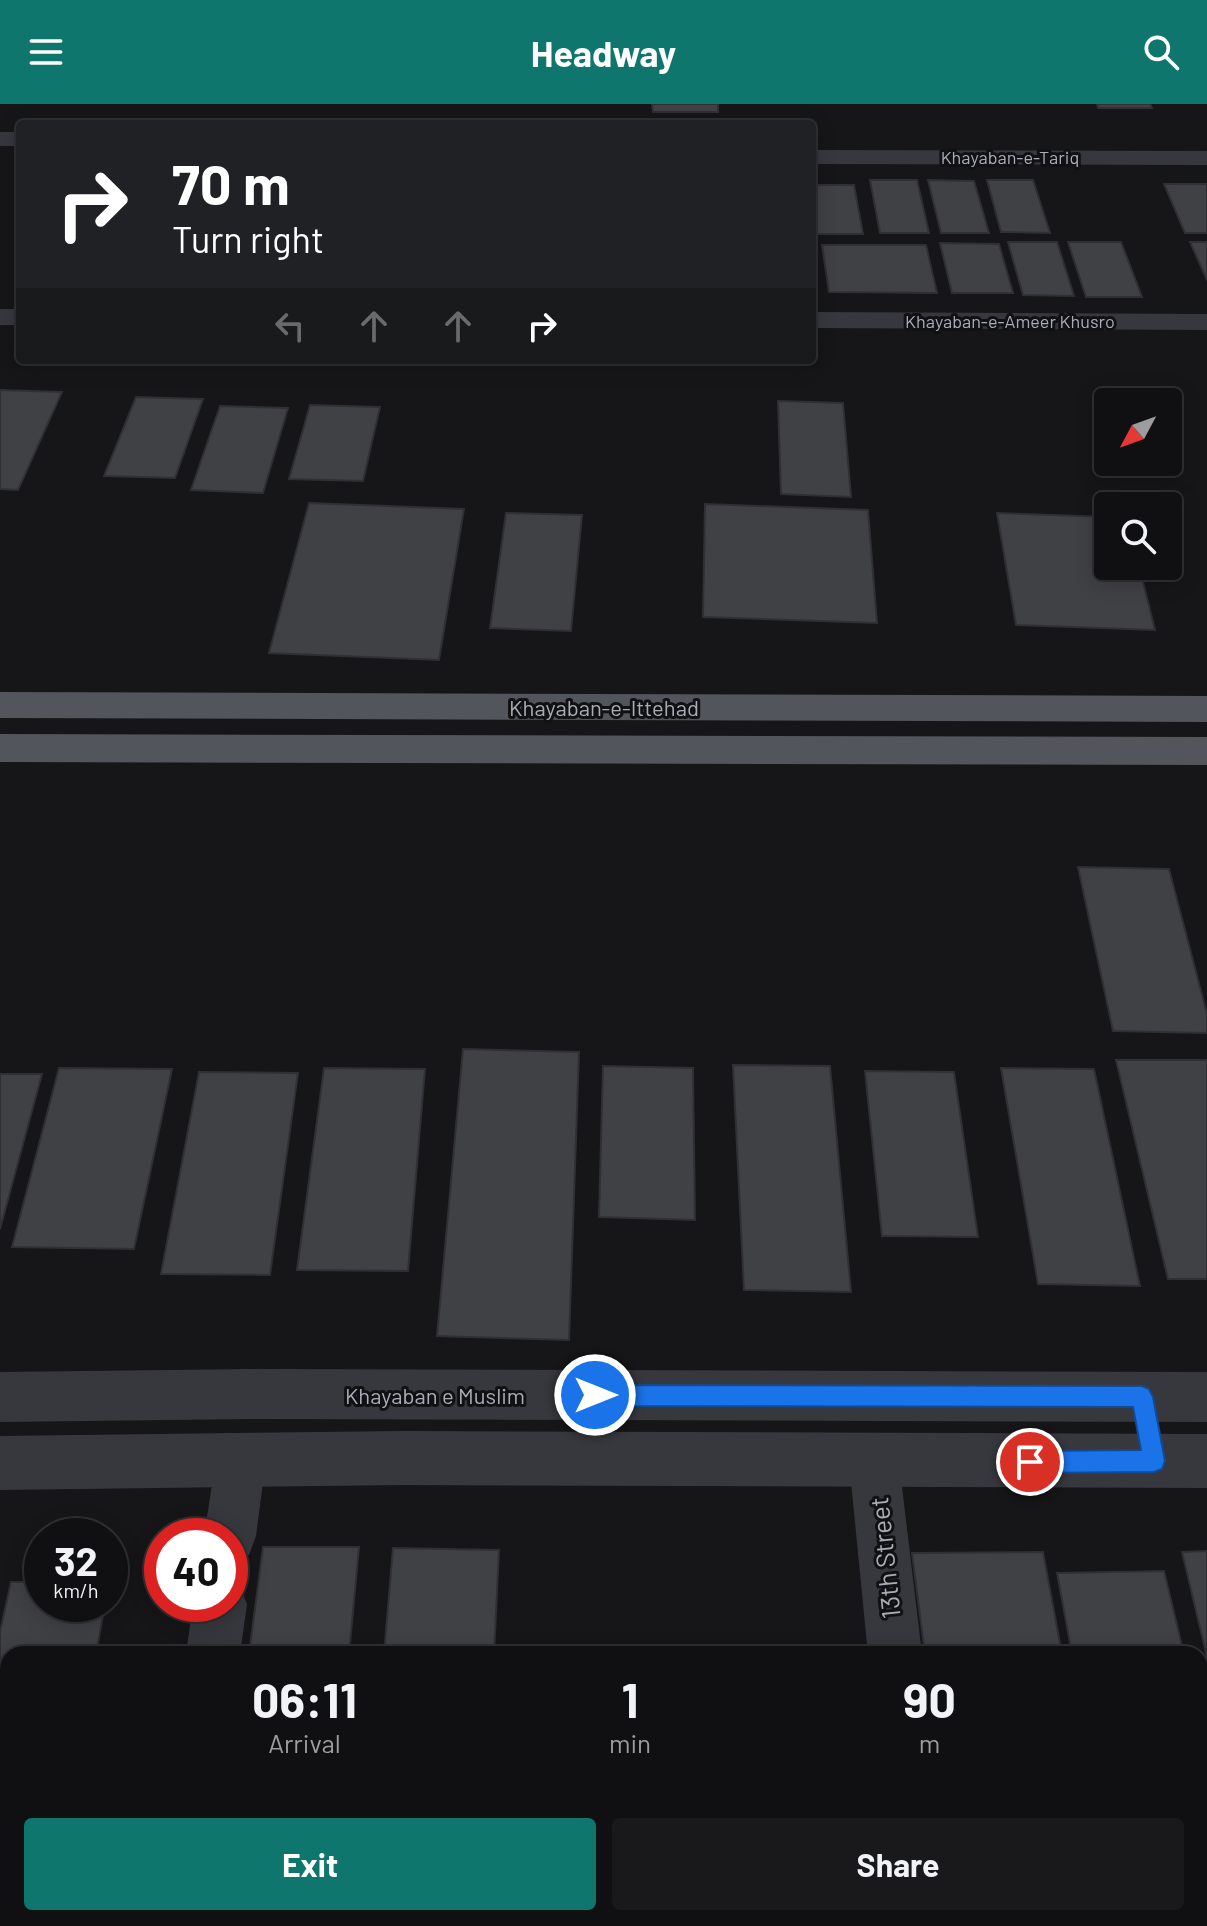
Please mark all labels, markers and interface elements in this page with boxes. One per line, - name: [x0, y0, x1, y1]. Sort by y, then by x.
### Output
- icon: menu: [24, 30, 68, 74]
- icon: search: [1139, 30, 1183, 74]
- text: Headway: [531, 31, 676, 74]
- street label: Khayaban-e-Tariq: [941, 146, 1079, 168]
- text: 70 m: [172, 149, 290, 216]
- icon: right: [40, 152, 144, 256]
- text: Turn right: [172, 217, 324, 260]
- icon: left: [268, 304, 312, 348]
- icon: ahead: [352, 304, 396, 348]
- icon: ahead: [436, 304, 480, 348]
- icon: right: [520, 304, 564, 348]
- street label: Khayaban-e-Ameer Khusro: [905, 310, 1115, 332]
- north arrow: [1094, 388, 1182, 476]
- map controls: [1094, 388, 1182, 580]
- button: search: [1094, 492, 1182, 580]
- street label: Khayaban-e-Ittehad: [509, 694, 699, 720]
- position arrow: [553, 1353, 637, 1437]
- street label: Khayaban e Muslim: [345, 1382, 525, 1408]
- pin: [996, 1428, 1064, 1496]
- icon: arrive: [1008, 1440, 1052, 1484]
- street label: 13th Street: [862, 1496, 906, 1620]
- speed limit sign: 40: [144, 1518, 248, 1622]
- text: 32: [54, 1536, 98, 1584]
- text: km/h: [53, 1578, 99, 1602]
- text: 06:11: [252, 1670, 357, 1728]
- text: 1: [622, 1670, 639, 1728]
- text: 90: [903, 1670, 956, 1728]
- text: Arrival: [268, 1727, 341, 1758]
- text: min: [609, 1727, 651, 1758]
- text: m: [919, 1727, 940, 1758]
- button: Exit: [24, 1818, 596, 1910]
- button: Share: [612, 1818, 1184, 1910]

